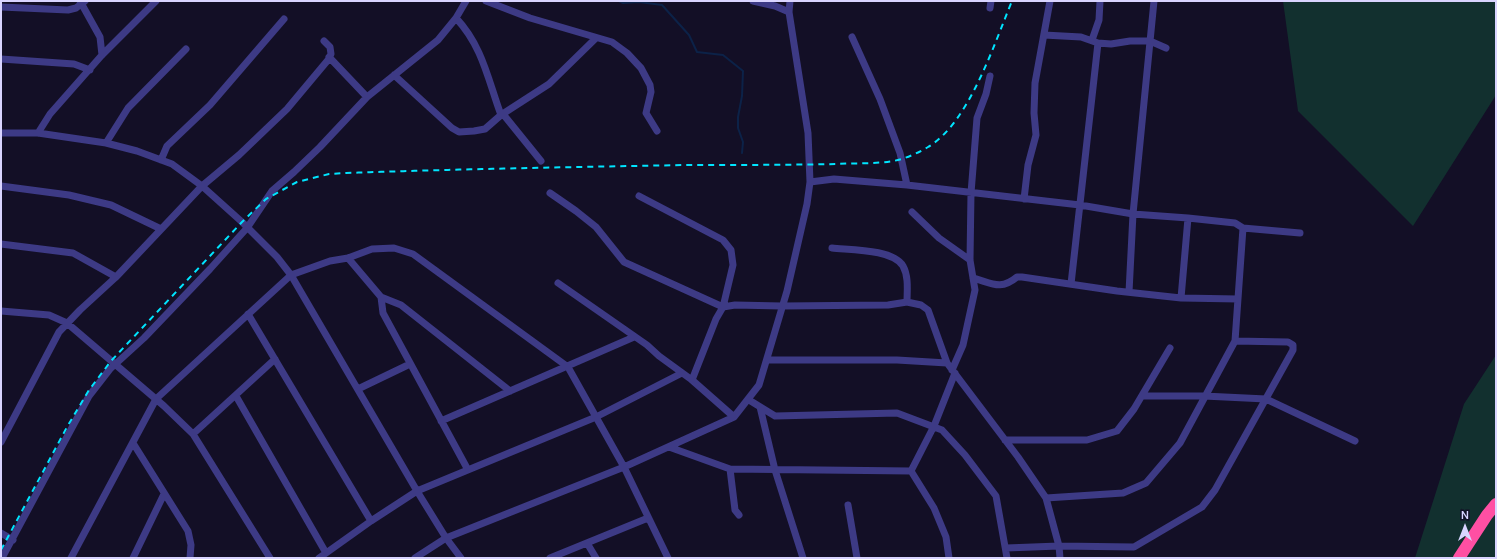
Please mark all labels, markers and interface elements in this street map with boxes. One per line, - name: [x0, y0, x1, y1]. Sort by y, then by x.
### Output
- north arrow: [1445, 507, 1485, 547]
- text: N: [1461, 507, 1469, 522]

